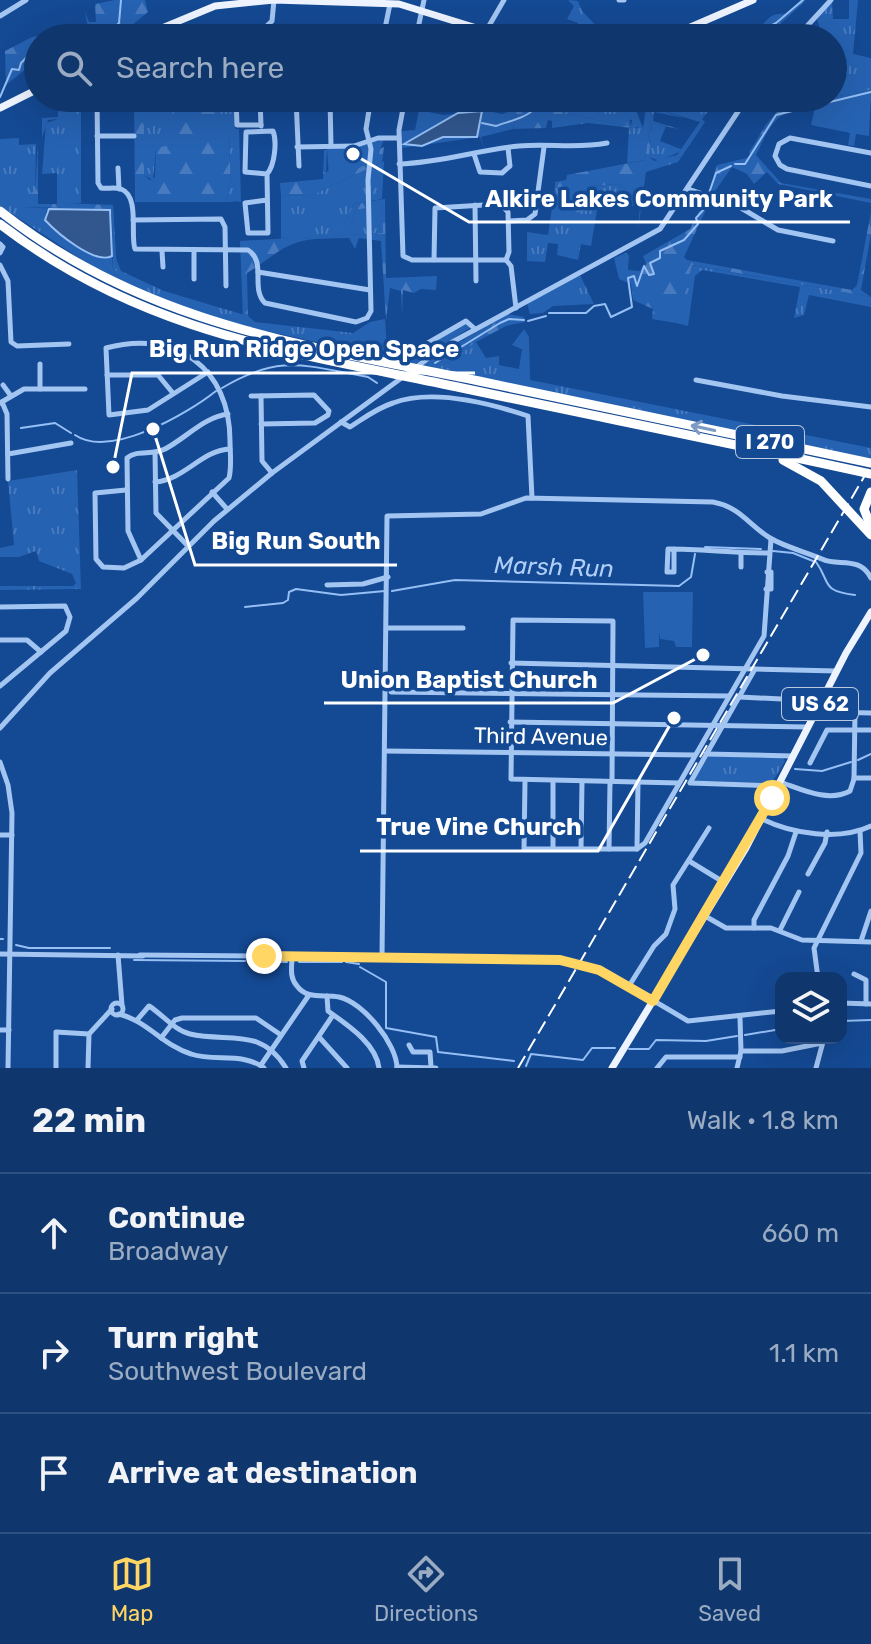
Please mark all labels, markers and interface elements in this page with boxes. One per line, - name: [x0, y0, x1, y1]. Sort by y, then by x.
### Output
- search box: [24, 24, 847, 112]
- icon: search: [52, 46, 96, 90]
- text: Search here: [116, 50, 284, 86]
- callout: Alkire Lakes Community Park: [469, 174, 850, 222]
- text: Alkire Lakes Community Park: [485, 185, 833, 213]
- callout: Big Run Ridge Open Space: [132, 325, 475, 373]
- text: Big Run Ridge Open Space: [149, 335, 459, 363]
- one-way arrow: [691, 420, 717, 435]
- road number: I 270: [736, 426, 804, 458]
- callout: Big Run South: [195, 517, 397, 565]
- text: Big Run South: [211, 527, 381, 555]
- water label: Marsh Run: [494, 551, 614, 583]
- callout: Union Baptist Church: [324, 655, 613, 703]
- text: Union Baptist Church: [340, 666, 598, 694]
- road number: US 62: [782, 688, 858, 720]
- street label: Third Avenue: [474, 722, 608, 751]
- route start: [754, 780, 790, 816]
- callout: True Vine Church: [360, 803, 598, 851]
- text: True Vine Church: [376, 813, 582, 841]
- route end: [246, 938, 282, 974]
- map controls: [775, 972, 847, 1044]
- button: layers: [775, 972, 847, 1044]
- text: 22 min: [32, 1100, 146, 1141]
- text: Walk · 1.8 km: [687, 1105, 839, 1136]
- text: Continue: [108, 1200, 245, 1236]
- icon: ahead: [32, 1211, 76, 1255]
- text: 660 m: [762, 1218, 839, 1249]
- text: Broadway: [108, 1236, 229, 1267]
- text: Turn right: [108, 1320, 259, 1356]
- icon: right: [32, 1331, 76, 1375]
- text: 1.1 km: [769, 1338, 839, 1369]
- text: Southwest Boulevard: [108, 1356, 367, 1387]
- icon: arrive: [32, 1451, 76, 1495]
- text: Arrive at destination: [108, 1455, 418, 1491]
- tab: Map: [110, 1552, 154, 1627]
- tab: Directions: [374, 1552, 478, 1627]
- tab: Saved: [698, 1552, 761, 1627]

